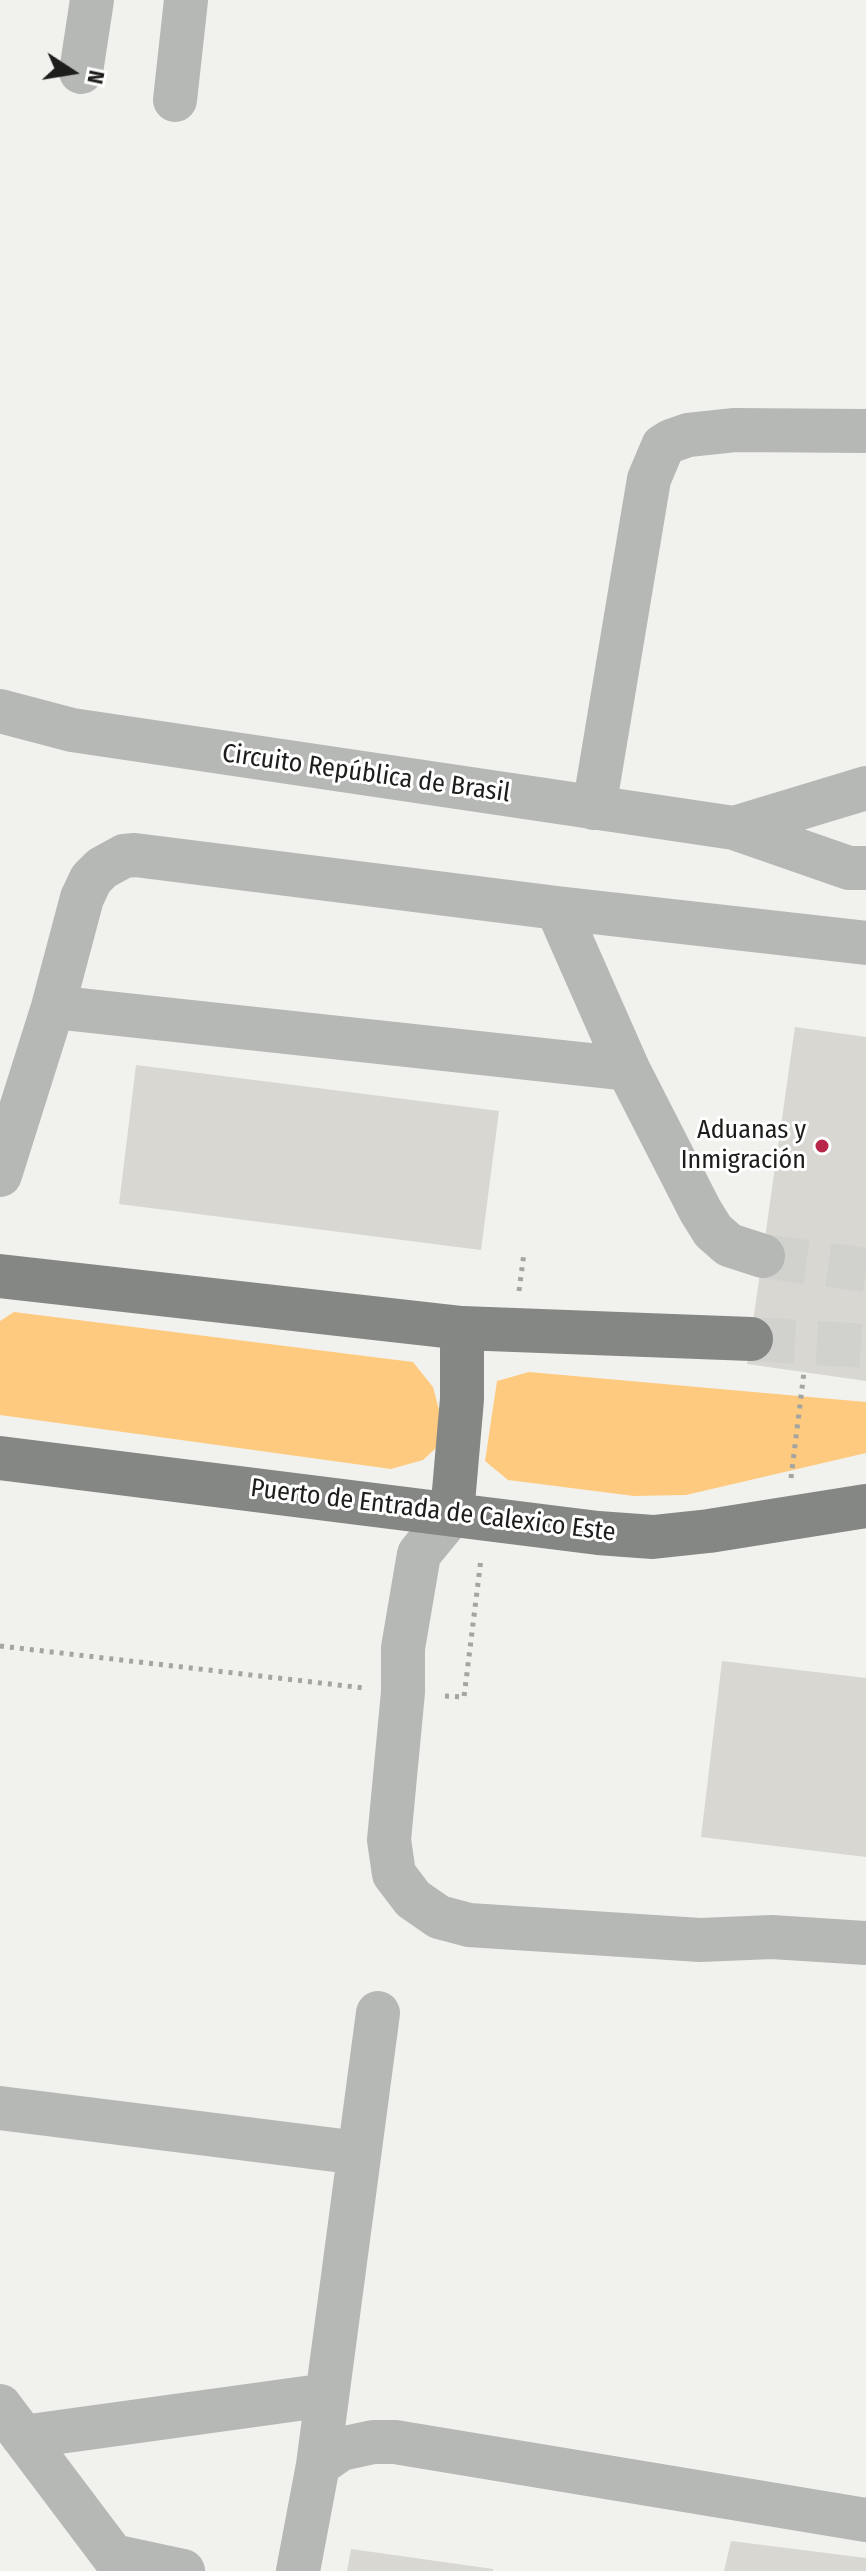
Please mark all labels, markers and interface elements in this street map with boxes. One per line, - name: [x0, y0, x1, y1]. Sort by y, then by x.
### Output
- north arrow: [32, 32, 112, 112]
- text: N: [81, 68, 111, 86]
- street label: Circuito República de Brasil: [220, 738, 512, 810]
- place label: Aduanas y Inmigración: [681, 1115, 806, 1176]
- marker: Aduanas y Inmigración: [813, 1137, 831, 1155]
- street label: Puerto de Entrada de Calexico Este: [249, 1473, 617, 1549]

